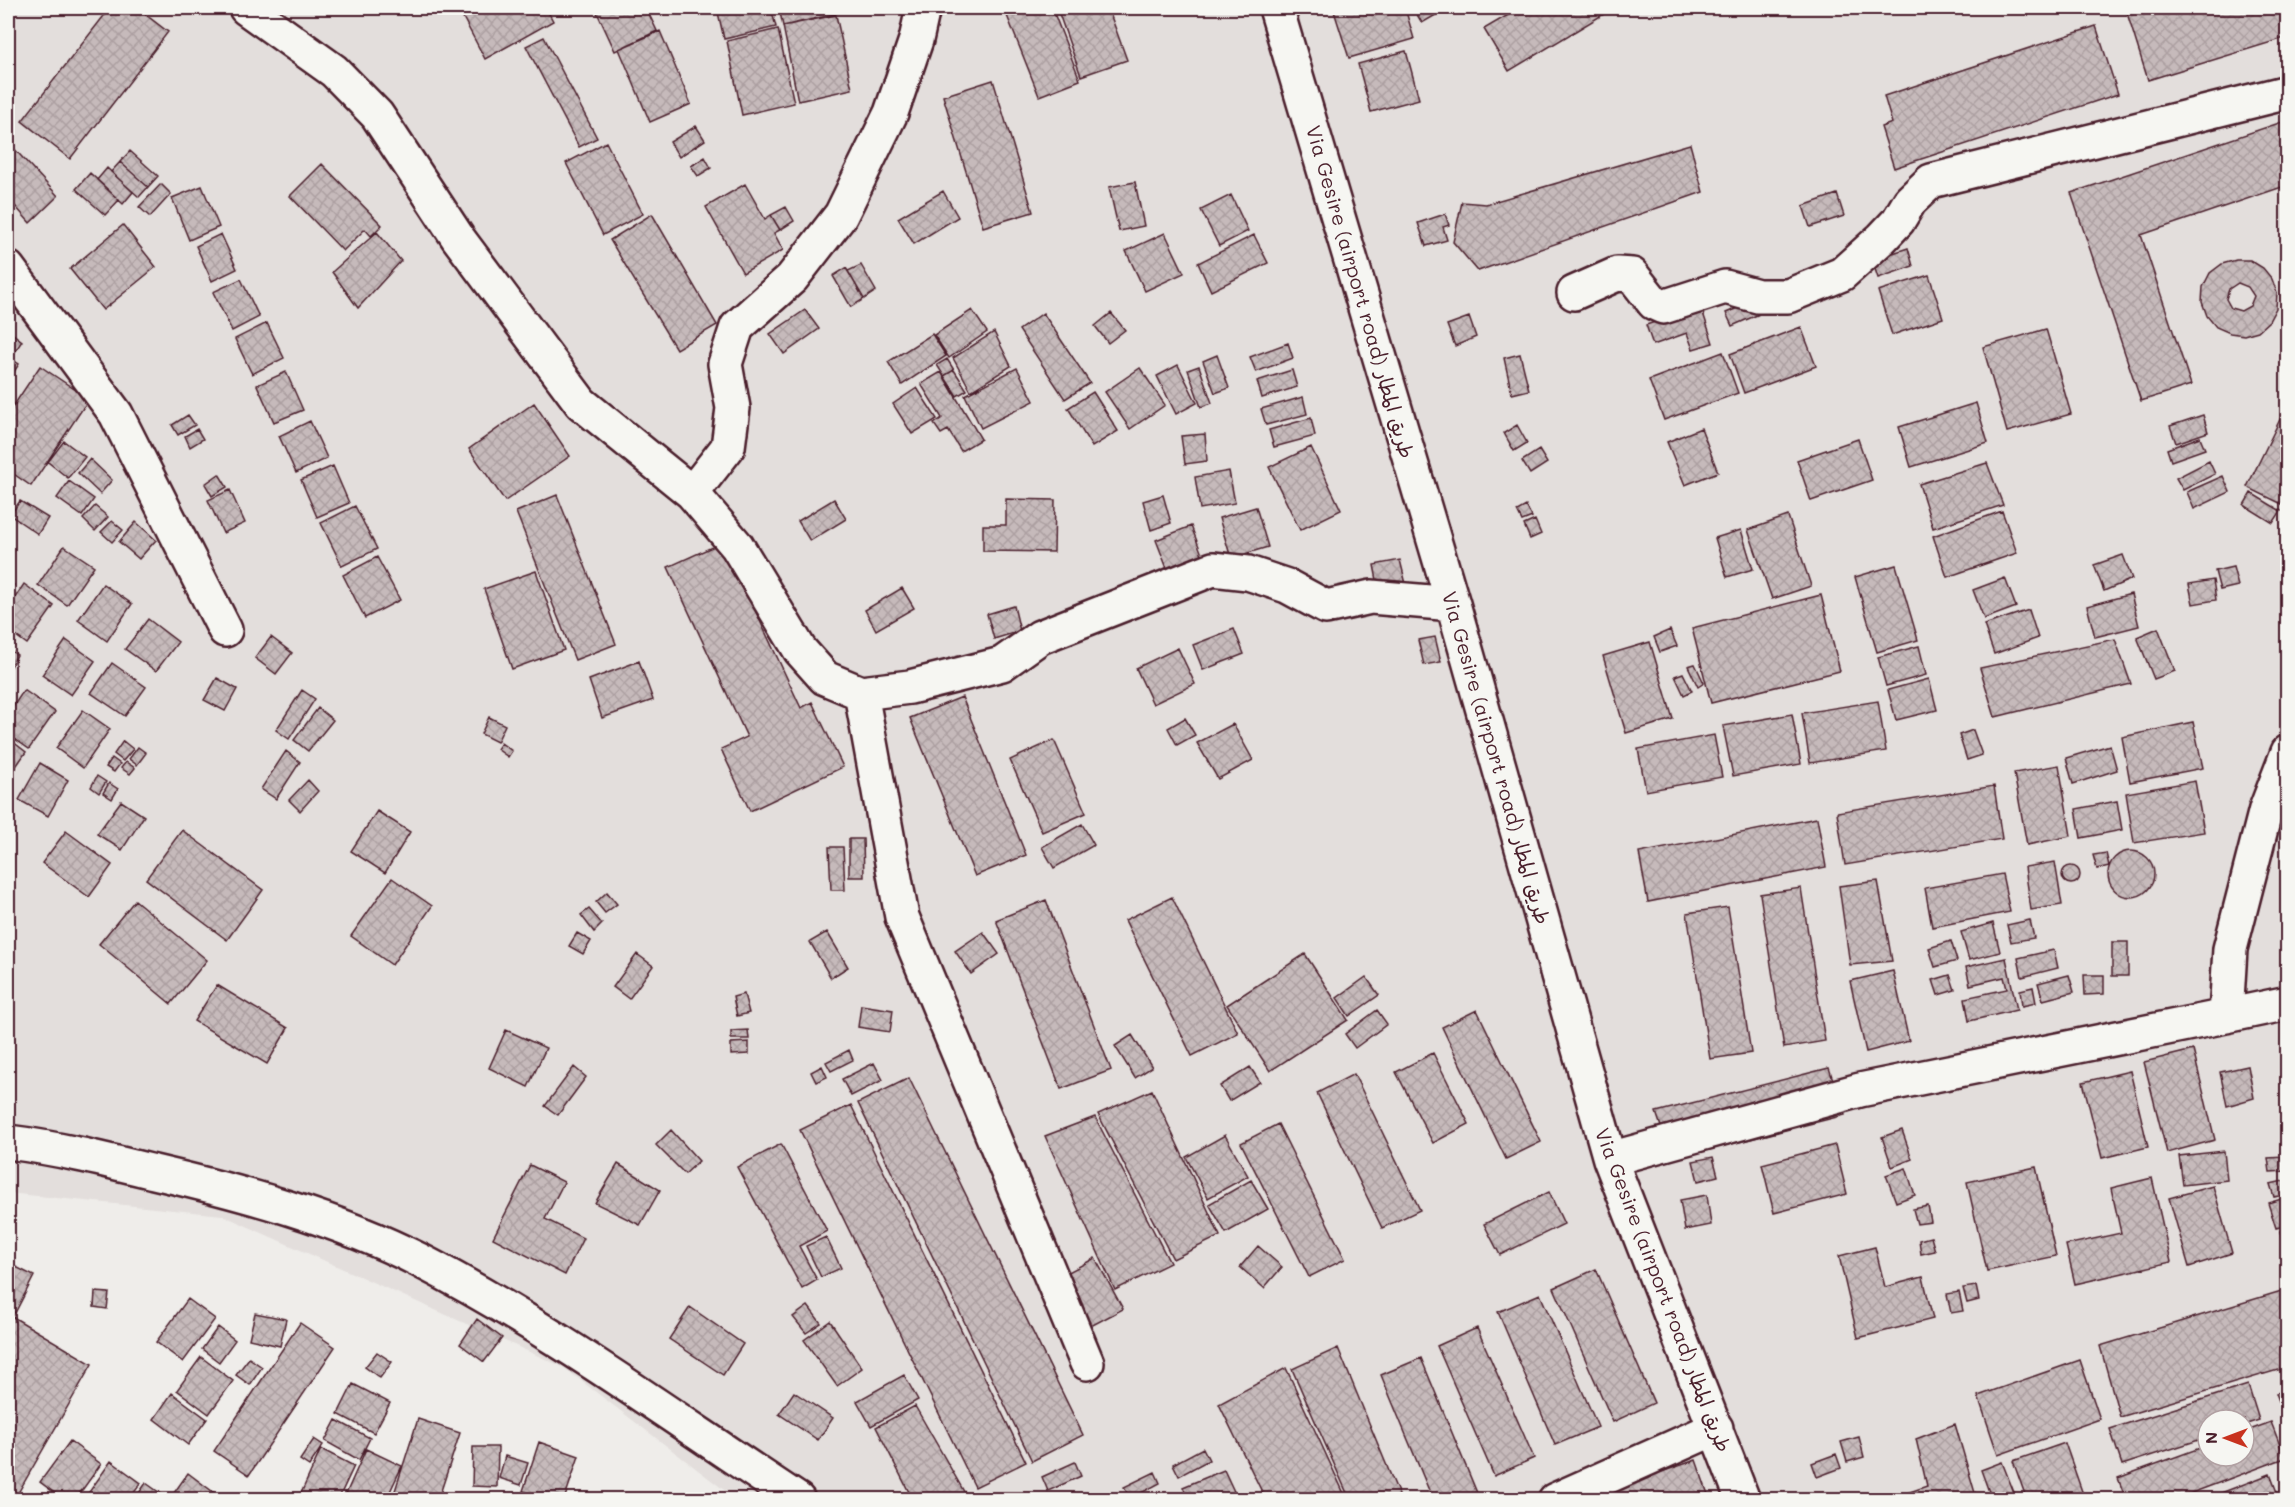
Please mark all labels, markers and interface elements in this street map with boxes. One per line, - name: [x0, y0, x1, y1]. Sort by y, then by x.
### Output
- street label: Via Gesire (airport road) طريق المطار: [1301, 122, 1421, 461]
- street label: Via Gesire (airport road) طريق المطار: [1437, 588, 1557, 927]
- street label: Via Gesire (airport road) طريق المطار: [1590, 1124, 1738, 1455]
- north arrow: [2196, 1408, 2256, 1468]
- text: N: [2200, 1432, 2221, 1444]

